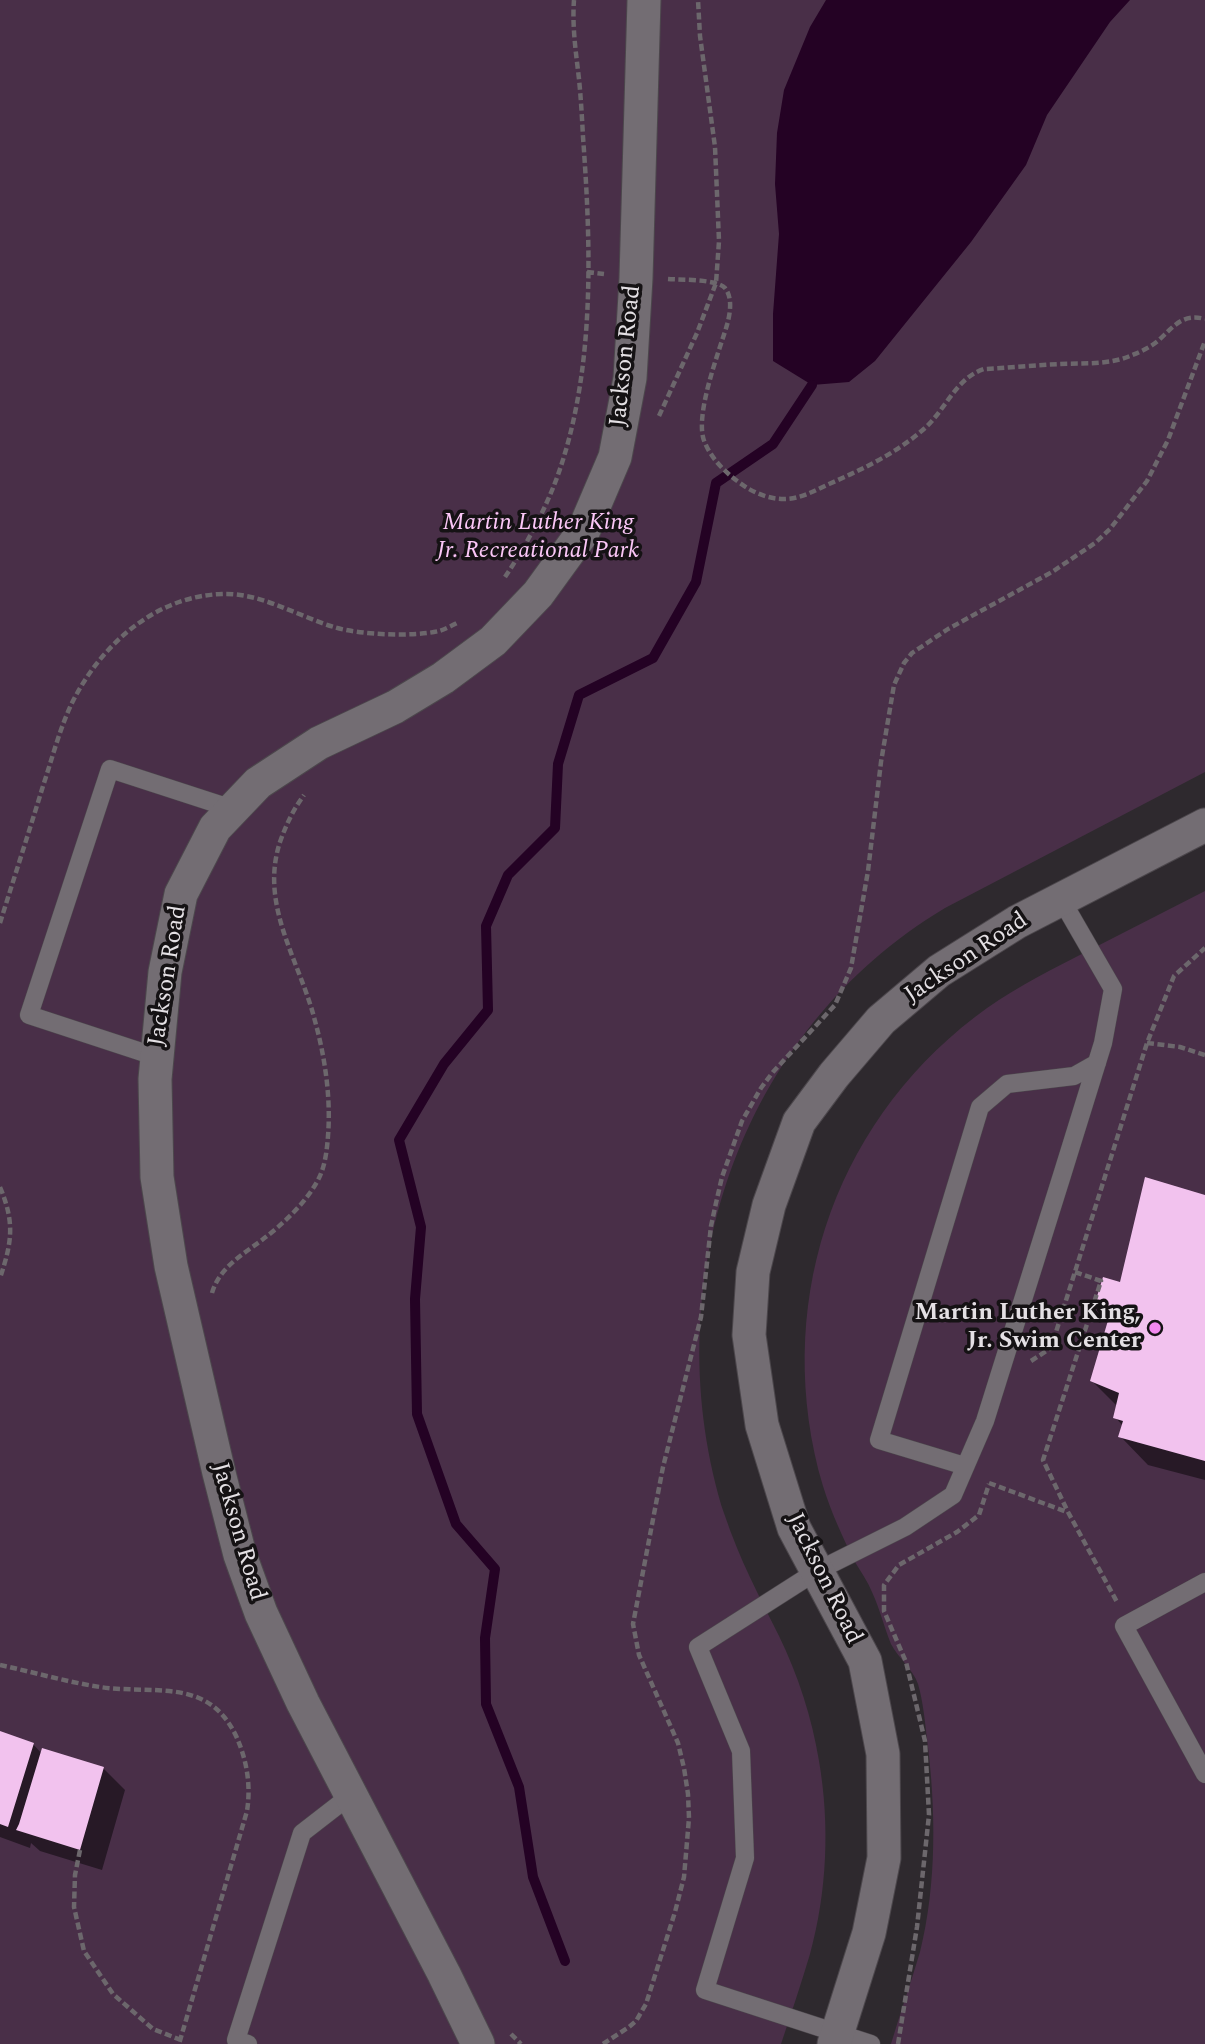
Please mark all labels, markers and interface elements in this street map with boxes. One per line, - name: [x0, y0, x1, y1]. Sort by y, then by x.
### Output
- street label: Jackson Road: [605, 284, 649, 428]
- park label: Martin Luther King Jr. Recreational Park: [437, 510, 639, 566]
- street label: Jackson Road: [144, 904, 194, 1048]
- street label: Jackson Road: [900, 907, 1034, 1011]
- place label: Martin Luther King, Jr. Swim Center: [915, 1300, 1141, 1356]
- marker: Martin Luther King, Jr. Swim Center: [1147, 1320, 1163, 1336]
- street label: Jackson Road: [204, 1460, 270, 1604]
- street label: Jackson Road: [779, 1509, 867, 1649]

